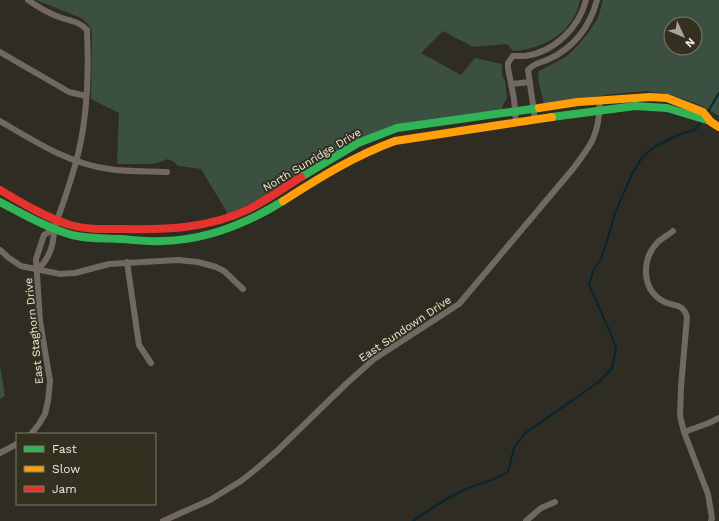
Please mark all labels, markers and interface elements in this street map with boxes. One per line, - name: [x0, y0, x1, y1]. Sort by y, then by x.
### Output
- north arrow: [663, 16, 703, 56]
- text: N: [682, 35, 697, 50]
- street label: North Sunridge Drive: [261, 126, 363, 194]
- street label: East Staghorn Drive: [22, 277, 46, 385]
- street label: East Sundown Drive: [356, 293, 454, 365]
- legend: [16, 433, 156, 505]
- text: Fast: [52, 442, 77, 456]
- text: Slow: [52, 462, 80, 476]
- text: Jam: [52, 482, 77, 496]

